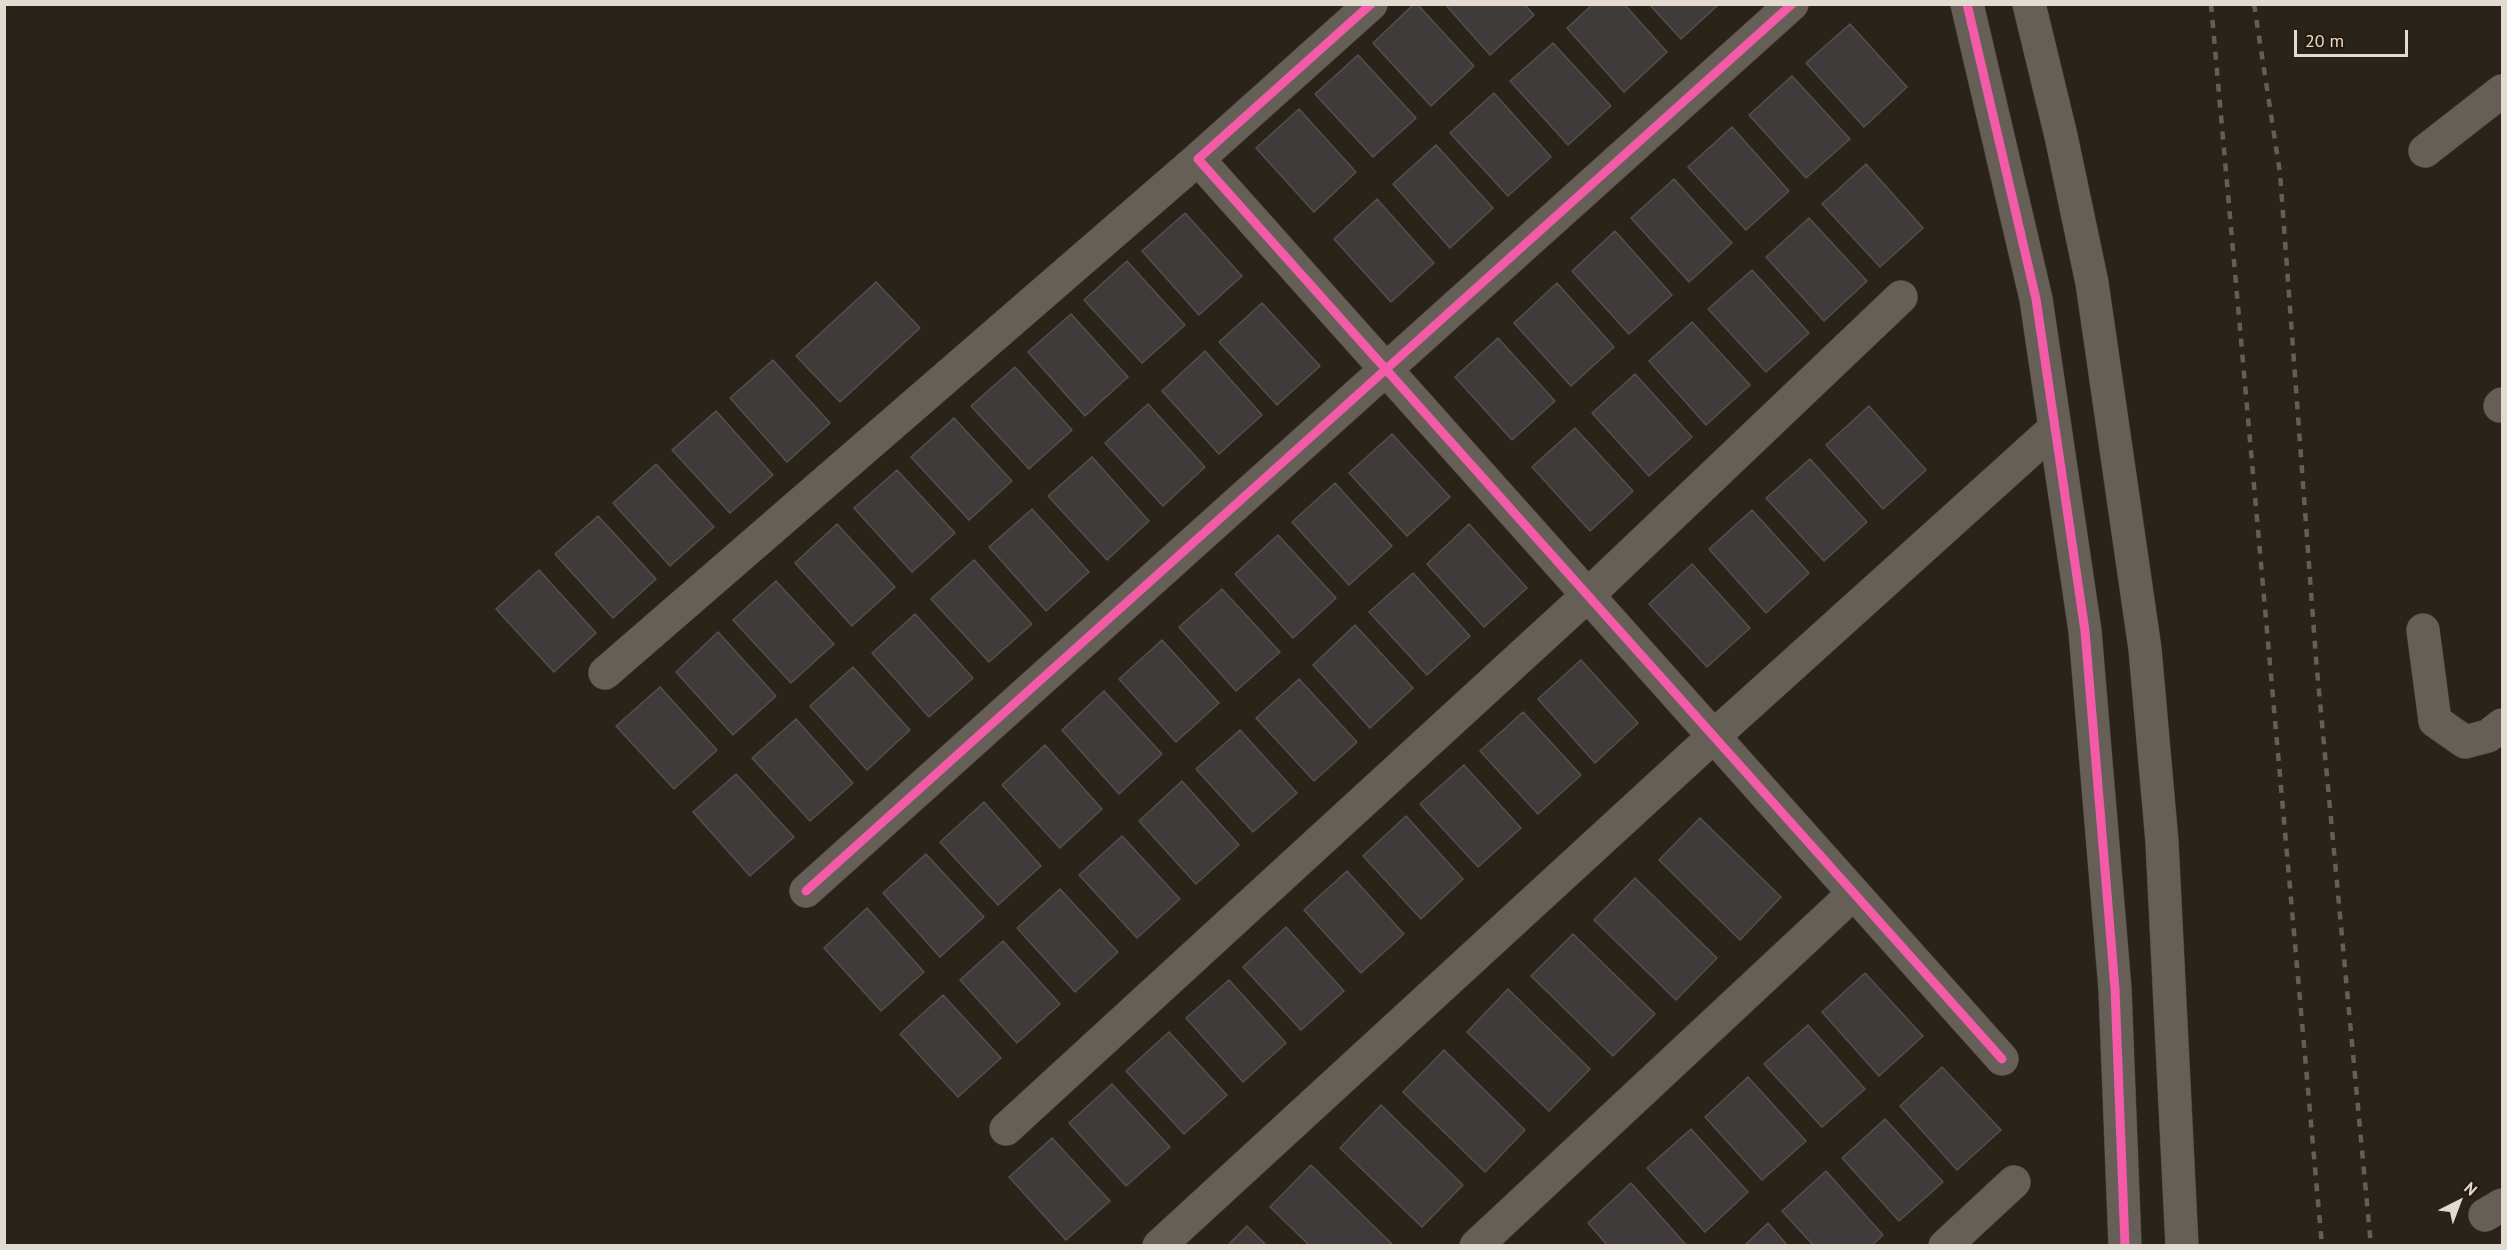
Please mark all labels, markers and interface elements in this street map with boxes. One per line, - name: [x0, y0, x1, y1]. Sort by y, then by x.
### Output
- scale bar: [2297, 18, 2411, 56]
- text: 20 m: [2305, 29, 2344, 52]
- north arrow: [2429, 1172, 2489, 1232]
- text: N: [2460, 1178, 2482, 1200]

